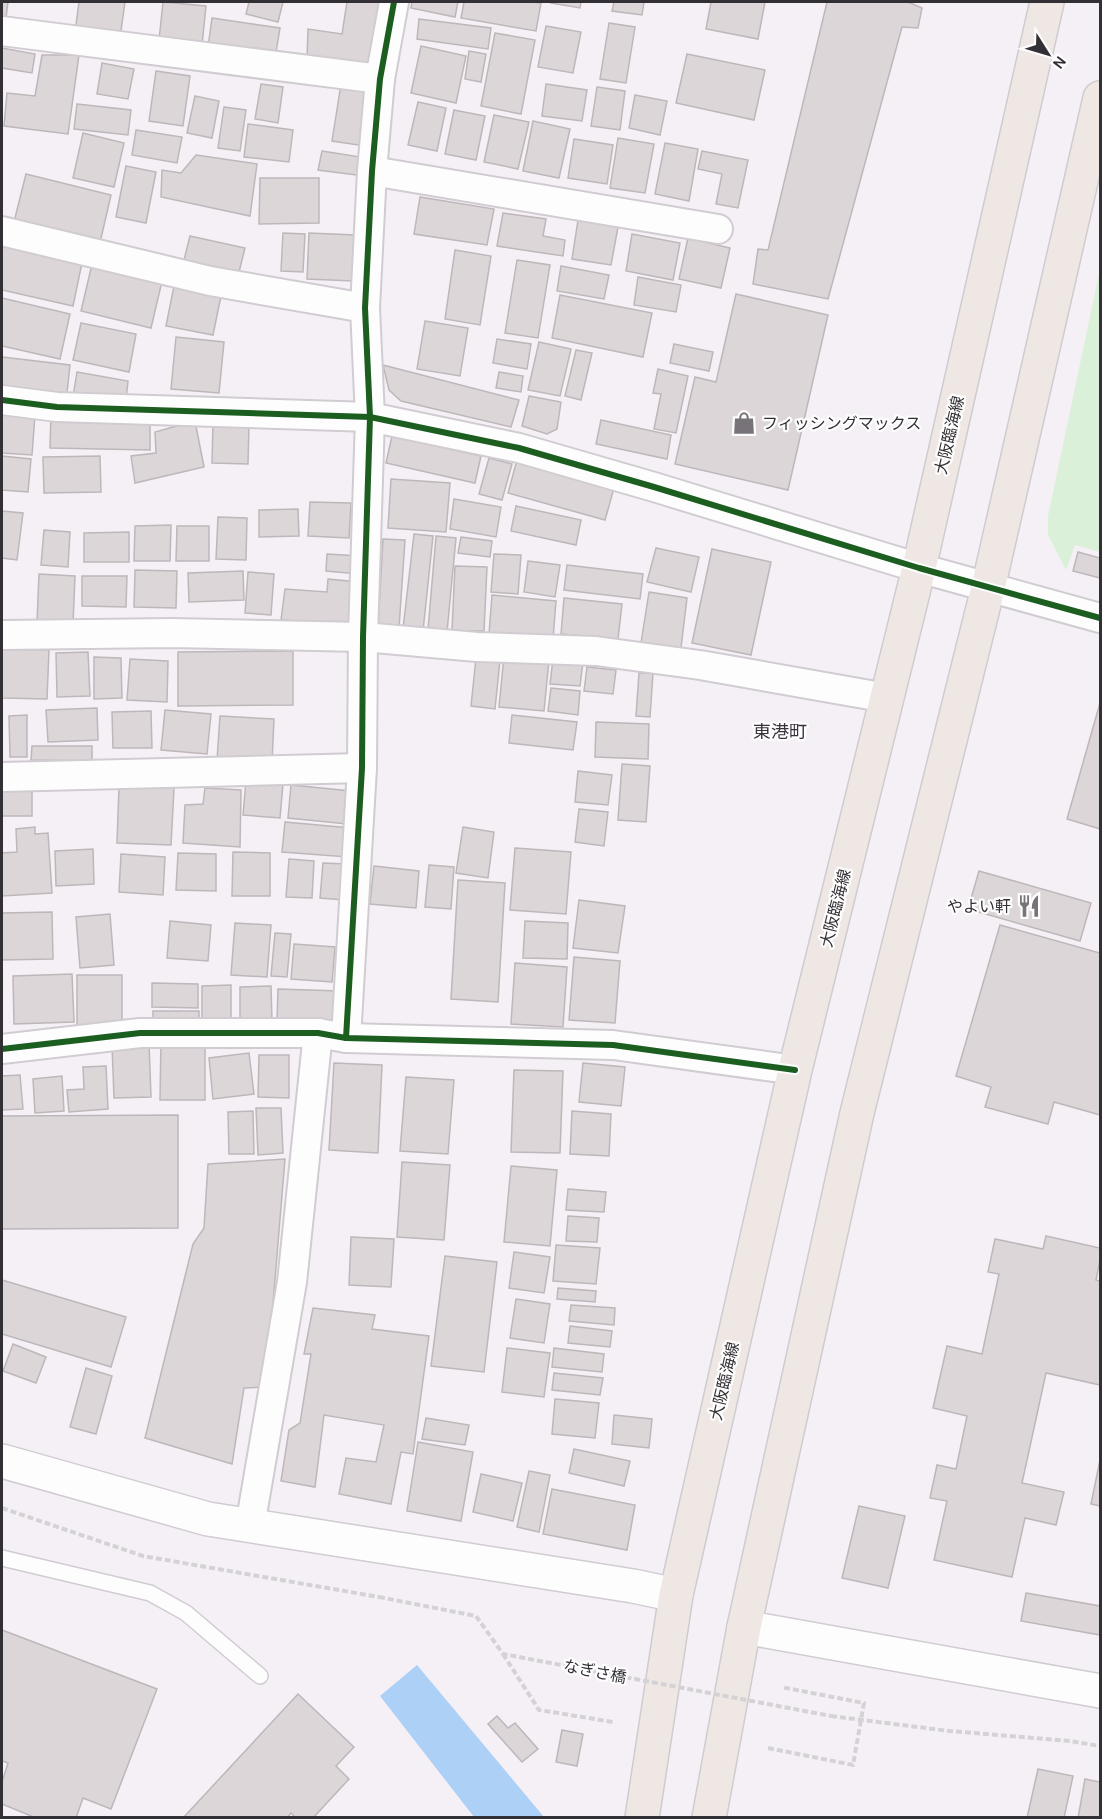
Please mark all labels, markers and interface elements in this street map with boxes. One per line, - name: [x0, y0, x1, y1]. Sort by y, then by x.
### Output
- north arrow: [1018, 24, 1078, 84]
- text: N: [1049, 52, 1071, 73]
- street label: 大阪臨海線: [931, 394, 968, 476]
- shop icon: フィッシングマックス: [731, 410, 757, 436]
- place label: フィッシングマックス: [762, 414, 921, 433]
- district label: 東港町: [753, 721, 807, 743]
- street label: 大阪臨海線: [817, 867, 854, 949]
- restaurant icon: やよい軒: [1016, 893, 1042, 919]
- place label: やよい軒: [947, 897, 1011, 916]
- street label: 大阪臨海線: [706, 1340, 743, 1422]
- street label: なぎさ橋: [562, 1656, 628, 1687]

